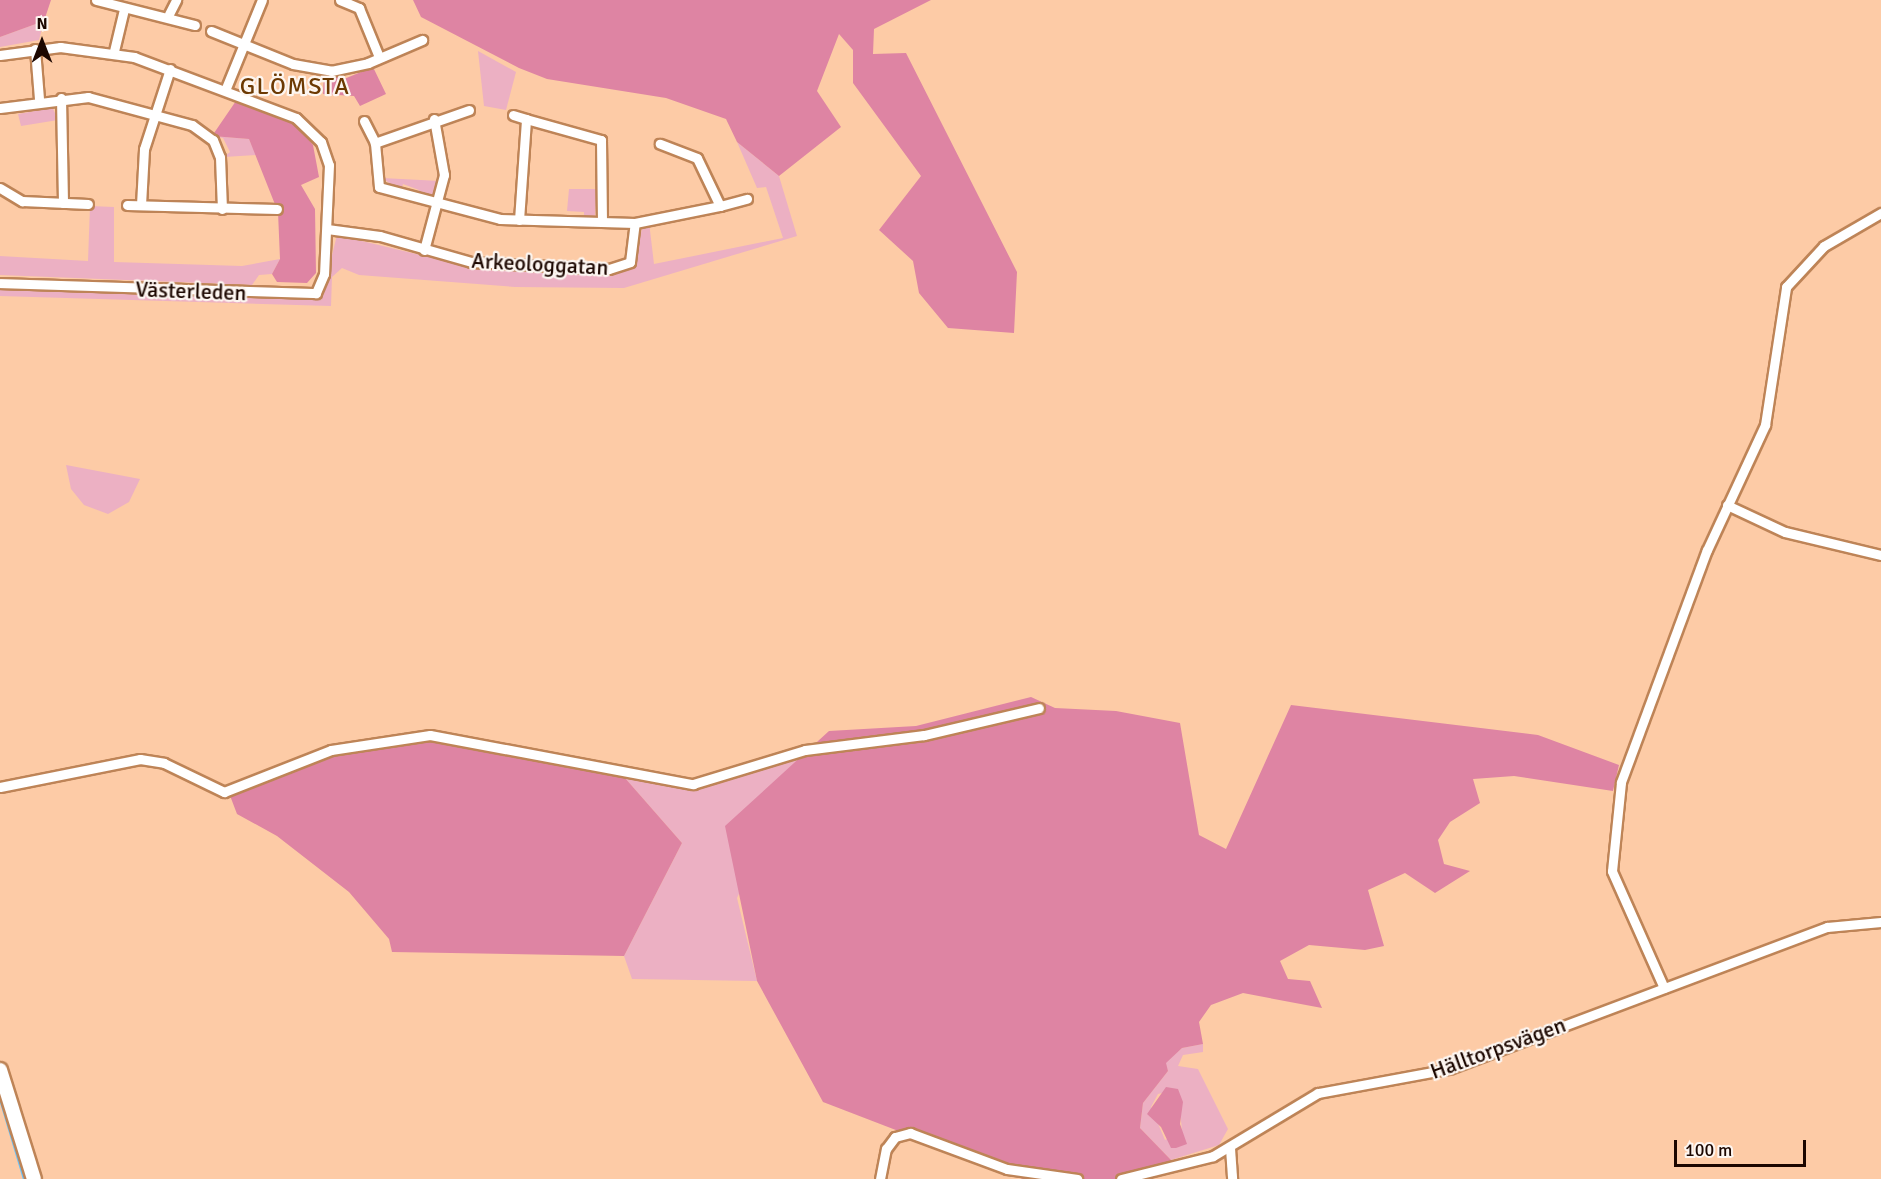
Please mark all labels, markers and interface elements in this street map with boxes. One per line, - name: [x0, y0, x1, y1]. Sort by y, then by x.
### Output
- north arrow: [12, 12, 72, 72]
- text: N: [36, 14, 48, 34]
- district label: GLÖMSTA: [240, 73, 350, 101]
- street label: Arkeologgatan: [471, 247, 609, 281]
- street label: Västerleden: [135, 276, 247, 306]
- street label: Hälltorpsvägen: [1427, 1011, 1569, 1085]
- scale bar: [1677, 1128, 1809, 1166]
- text: 100 m: [1685, 1139, 1732, 1161]

